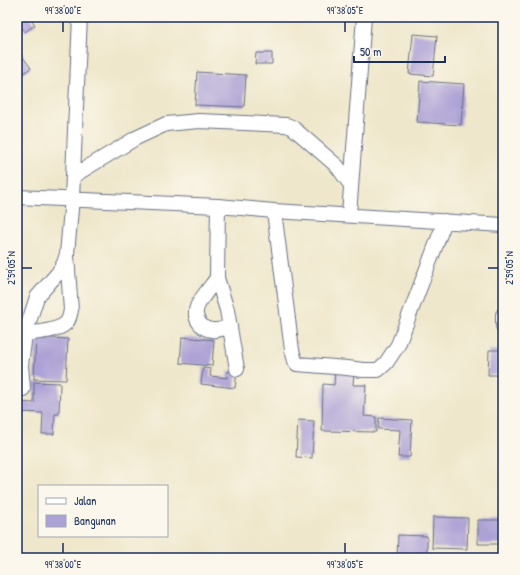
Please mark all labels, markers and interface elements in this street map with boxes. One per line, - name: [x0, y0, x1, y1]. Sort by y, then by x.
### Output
- text: 99°38'00"E: [45, 4, 82, 17]
- text: 99°38'05"E: [327, 4, 364, 17]
- scale bar: [354, 38, 445, 64]
- text: 50 m: [360, 43, 381, 60]
- text: 2°59'05"N: [5, 251, 18, 285]
- text: 2°59'05"N: [503, 251, 516, 285]
- legend: [38, 485, 168, 537]
- text: Jalan: [74, 492, 96, 509]
- text: Bangunan: [74, 512, 116, 529]
- text: 99°38'00"E: [45, 558, 82, 571]
- text: 99°38'05"E: [327, 558, 364, 571]

